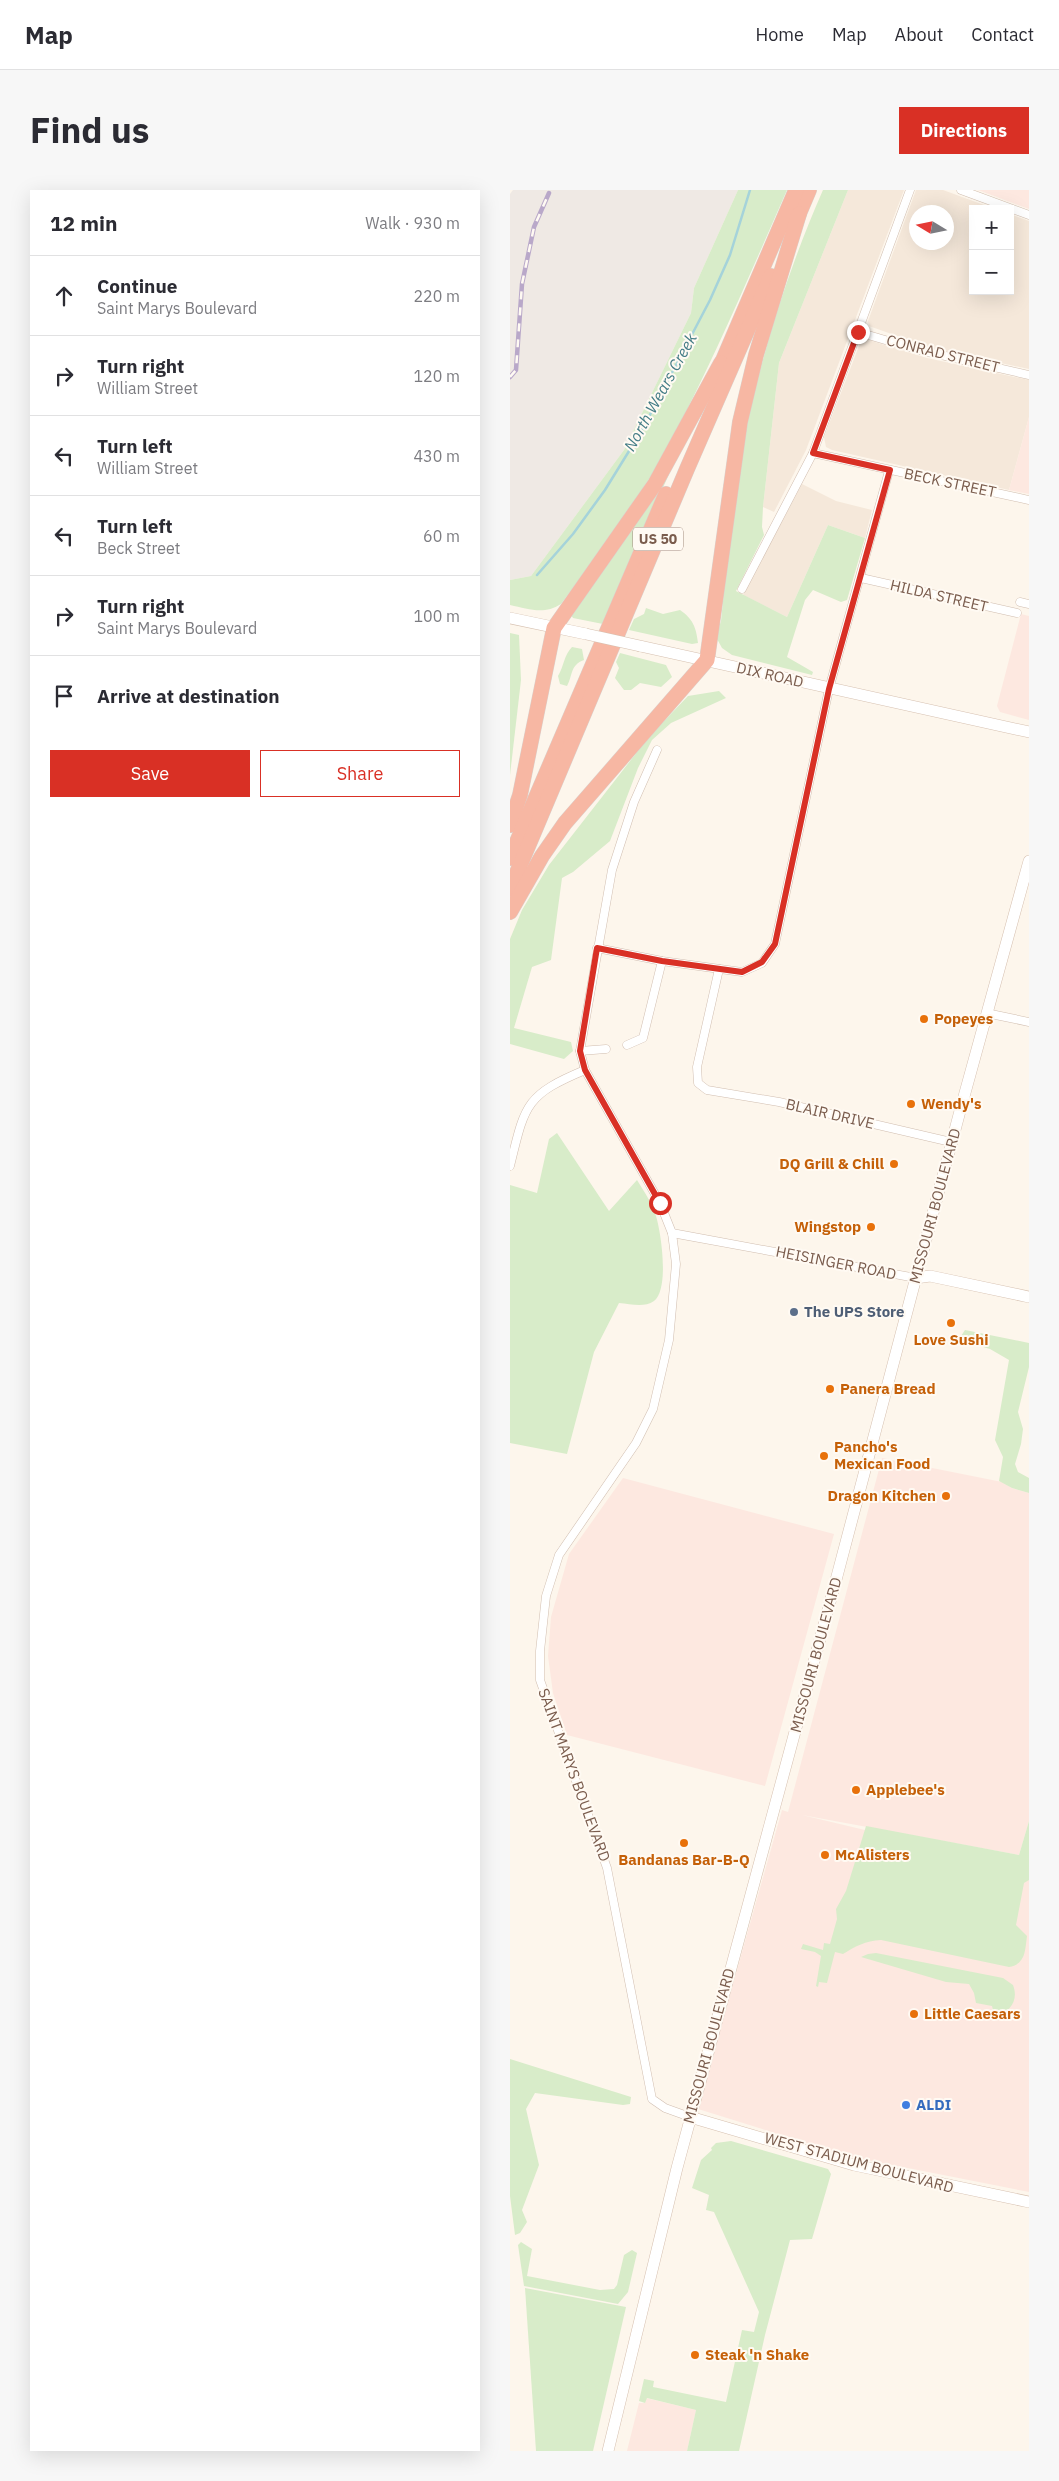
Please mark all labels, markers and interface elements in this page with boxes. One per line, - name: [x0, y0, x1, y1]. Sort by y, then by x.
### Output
- text: Map: [25, 19, 73, 51]
- text: Home: [756, 23, 804, 46]
- text: Map: [832, 23, 867, 46]
- text: About: [895, 23, 943, 46]
- text: Contact: [971, 23, 1034, 46]
- text: Find us: [30, 107, 149, 153]
- button: Directions: [899, 107, 1029, 154]
- north arrow: [909, 205, 954, 250]
- map controls: [969, 205, 1014, 295]
- button: +: [969, 205, 1014, 250]
- text: 12 min: [50, 209, 117, 237]
- text: Walk · 930 m: [365, 213, 460, 233]
- button: −: [969, 250, 1014, 295]
- text: Continue: [97, 274, 177, 298]
- icon: ahead: [50, 282, 78, 310]
- text: 220 m: [413, 286, 460, 306]
- text: Saint Marys Boulevard: [97, 298, 257, 318]
- route end: [847, 321, 870, 344]
- water label: North Wears Creek: [619, 329, 701, 454]
- street label: CONRAD STREET: [885, 330, 1002, 377]
- text: Turn right: [97, 354, 184, 378]
- icon: right: [50, 362, 78, 390]
- text: 120 m: [413, 366, 460, 386]
- text: William Street: [97, 378, 198, 398]
- text: Turn left: [97, 434, 173, 458]
- icon: left: [50, 442, 78, 470]
- text: 430 m: [413, 446, 460, 466]
- text: William Street: [97, 458, 198, 478]
- street label: BECK STREET: [902, 463, 998, 502]
- text: Turn left: [97, 514, 173, 538]
- icon: left: [50, 522, 78, 550]
- text: 60 m: [423, 526, 460, 546]
- road number: US 50: [633, 528, 683, 550]
- text: Beck Street: [97, 538, 180, 558]
- street label: HILDA STREET: [888, 575, 990, 616]
- text: Turn right: [97, 594, 184, 618]
- icon: right: [50, 602, 78, 630]
- text: 100 m: [413, 606, 460, 626]
- text: Saint Marys Boulevard: [97, 618, 257, 638]
- street label: DIX ROAD: [735, 658, 806, 691]
- icon: arrive: [50, 682, 78, 710]
- text: Arrive at destination: [97, 684, 280, 708]
- button: Save: [50, 750, 250, 797]
- button: Share: [260, 750, 460, 797]
- place label: Popeyes: [934, 1009, 994, 1028]
- marker: Popeyes: [918, 1013, 930, 1025]
- street label: BLAIR DRIVE: [784, 1094, 876, 1133]
- place label: Wendy's: [921, 1094, 982, 1113]
- marker: Wendy's: [905, 1098, 917, 1110]
- street label: MISSOURI BOULEVARD: [905, 1126, 964, 1286]
- place label: DQ Grill & Chill: [779, 1154, 884, 1173]
- marker: DQ Grill & Chill: [888, 1158, 900, 1170]
- route start: [649, 1192, 672, 1215]
- place label: Wingstop: [794, 1217, 861, 1236]
- marker: Wingstop: [865, 1221, 877, 1233]
- street label: HEISINGER ROAD: [774, 1241, 898, 1284]
- place label: The UPS Store: [804, 1302, 905, 1321]
- marker: The UPS Store: [788, 1306, 800, 1318]
- marker: Love Sushi: [945, 1317, 957, 1329]
- place label: Love Sushi: [913, 1330, 989, 1349]
- place label: Panera Bread: [840, 1379, 936, 1398]
- marker: Panera Bread: [824, 1383, 836, 1395]
- place label: Pancho's Mexican Food: [834, 1437, 930, 1473]
- marker: Pancho's Mexican Food: [818, 1450, 830, 1462]
- place label: Dragon Kitchen: [828, 1486, 936, 1505]
- marker: Dragon Kitchen: [940, 1490, 952, 1502]
- street label: MISSOURI BOULEVARD: [786, 1575, 845, 1735]
- street label: SAINT MARYS BOULEVARD: [534, 1685, 615, 1864]
- place label: Applebee's: [866, 1780, 945, 1799]
- marker: Applebee's: [850, 1784, 862, 1796]
- marker: Bandanas Bar-B-Q: [678, 1837, 690, 1849]
- place label: McAlisters: [835, 1845, 910, 1864]
- marker: McAlisters: [819, 1849, 831, 1861]
- place label: Bandanas Bar-B-Q: [618, 1850, 750, 1869]
- street label: MISSOURI BOULEVARD: [679, 1966, 738, 2126]
- place label: Little Caesars: [924, 2004, 1021, 2023]
- marker: Little Caesars: [908, 2008, 920, 2020]
- place label: ALDI: [916, 2095, 951, 2114]
- marker: ALDI: [900, 2099, 912, 2111]
- street label: WEST STADIUM BOULEVARD: [763, 2128, 956, 2197]
- place label: Steak 'n Shake: [705, 2345, 809, 2364]
- marker: Steak 'n Shake: [689, 2349, 701, 2361]

